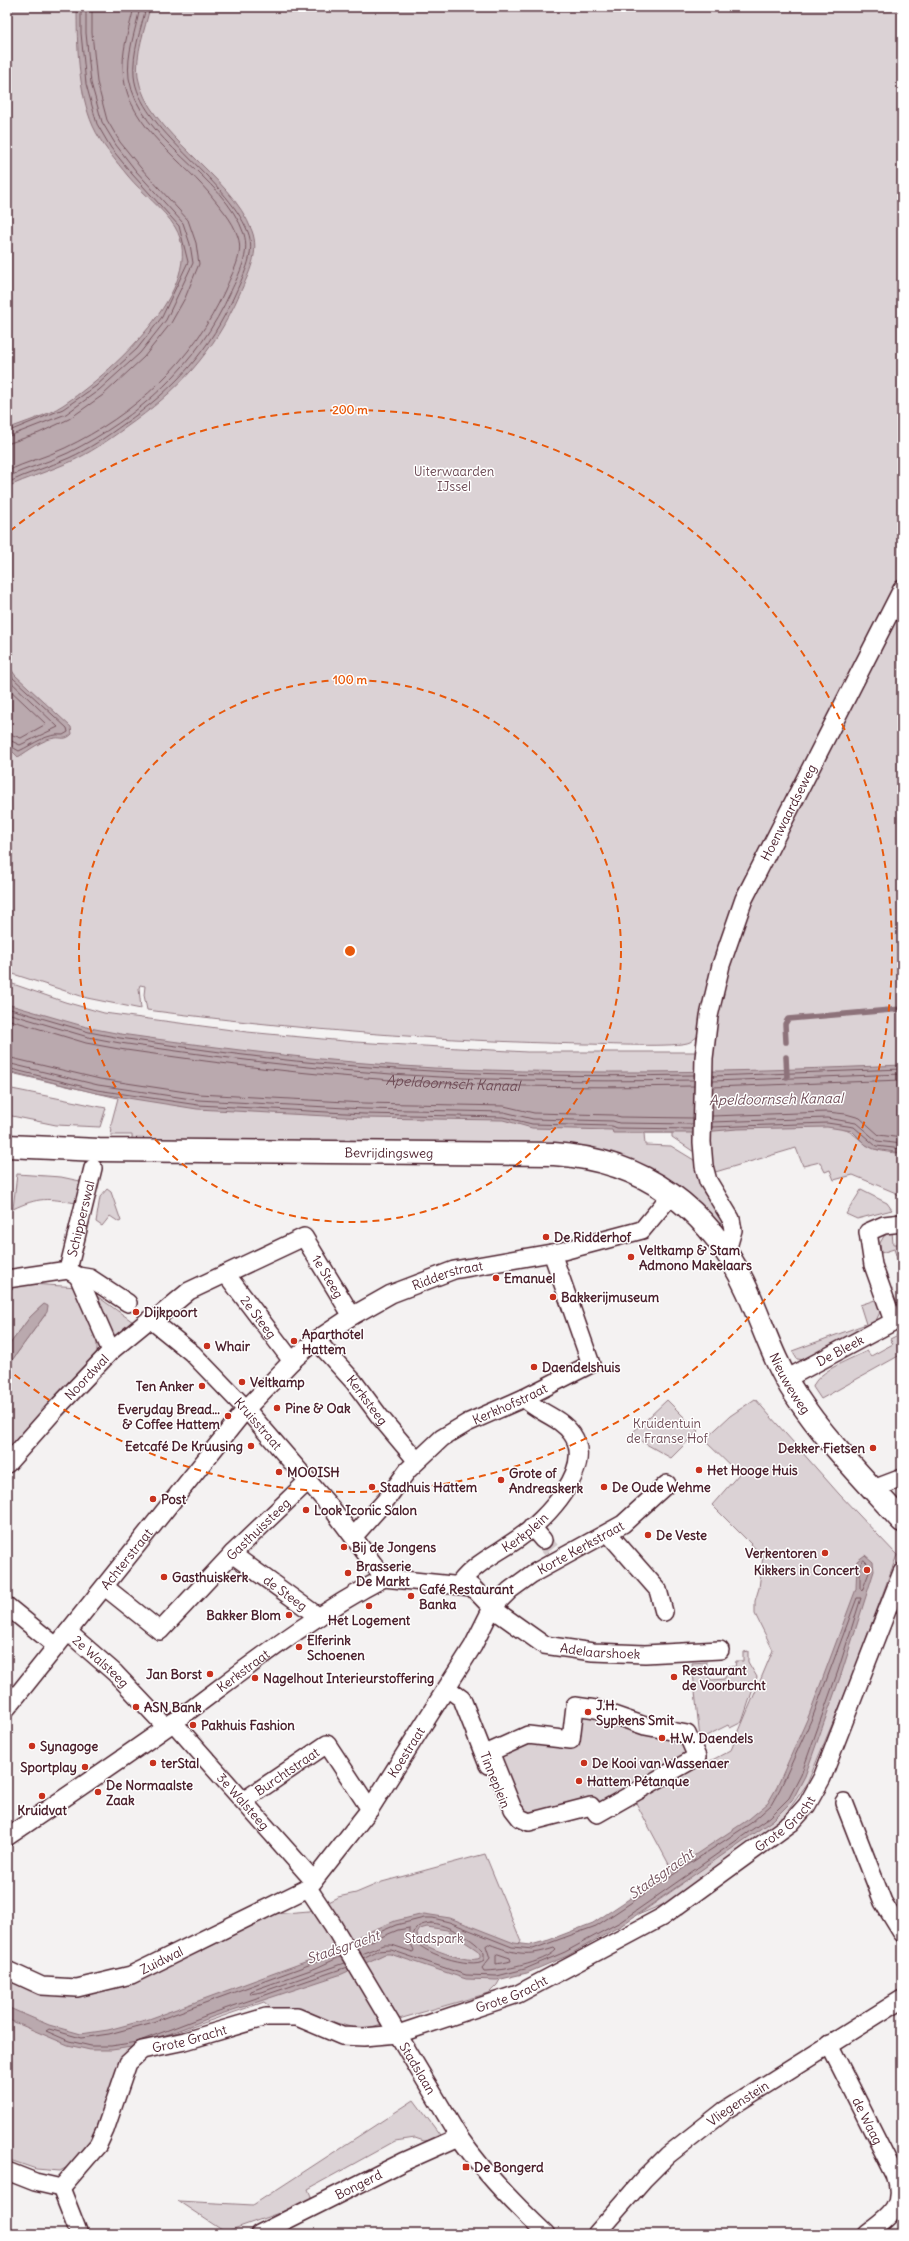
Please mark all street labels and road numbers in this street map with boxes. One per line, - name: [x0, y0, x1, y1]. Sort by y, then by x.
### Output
- street label: Hoenwaardseweg: [756, 761, 820, 864]
- street label: Bevrijdingsweg: [344, 1144, 433, 1161]
- street label: Schipperswal: [63, 1179, 98, 1258]
- street label: 1e Steeg: [308, 1252, 348, 1301]
- street label: Ridderstraat: [410, 1257, 485, 1294]
- street label: 2e Steeg: [237, 1292, 280, 1342]
- street label: De Bleek: [813, 1330, 867, 1370]
- street label: Noordwal: [61, 1350, 112, 1403]
- street label: Nieuweweg: [766, 1350, 815, 1417]
- street label: Kerksteeg: [343, 1371, 392, 1428]
- street label: Kerkhofstraat: [470, 1379, 550, 1428]
- street label: Kruisstraat: [231, 1394, 286, 1454]
- street label: Gasthuissteeg: [222, 1494, 294, 1564]
- street label: Kerkplein: [498, 1509, 552, 1556]
- street label: Korte Kerkstraat: [534, 1516, 627, 1578]
- street label: Achterstraat: [97, 1524, 156, 1593]
- street label: de Steeg: [260, 1571, 311, 1614]
- street label: 2e Walsteeg: [69, 1631, 133, 1691]
- street label: Adelaarshoek: [559, 1639, 641, 1662]
- street label: Kerkstraat: [213, 1645, 273, 1696]
- street label: Koestraat: [384, 1723, 429, 1781]
- street label: Burchtstraat: [251, 1743, 323, 1799]
- street label: Tinneplein: [476, 1749, 514, 1811]
- street label: 3e Walsteeg: [214, 1769, 273, 1833]
- street label: Grote Gracht: [751, 1792, 819, 1855]
- street label: Zuidwal: [137, 1942, 186, 1978]
- street label: Grote Gracht: [473, 1971, 551, 2016]
- street label: Grote Gracht: [151, 2020, 229, 2056]
- street label: Stadslaan: [396, 2039, 440, 2098]
- street label: Vliegenstein: [704, 2076, 772, 2130]
- street label: de Waag: [849, 2094, 887, 2147]
- street label: Bongerd: [332, 2165, 385, 2203]

